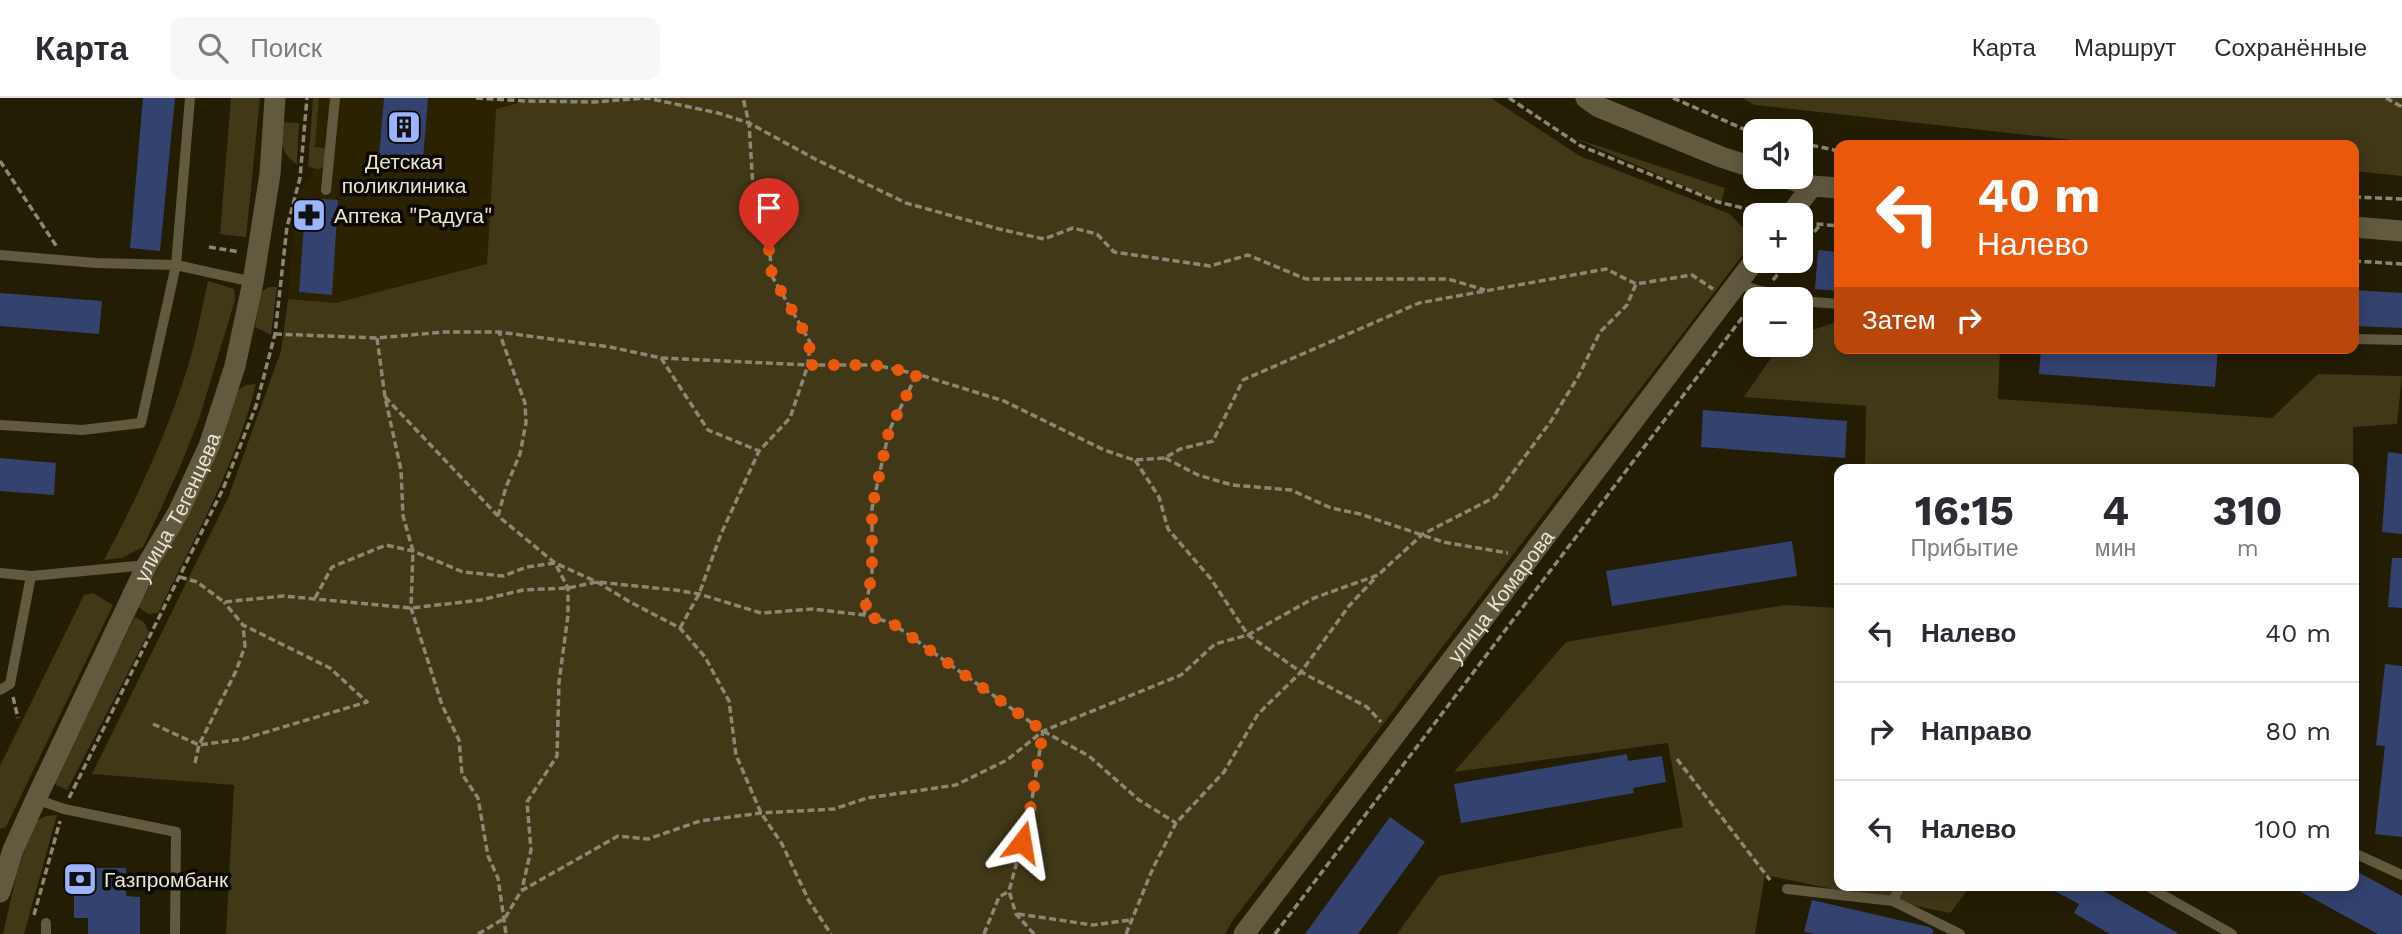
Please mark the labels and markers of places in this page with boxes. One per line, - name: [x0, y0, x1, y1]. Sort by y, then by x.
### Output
- building icon: Детская поликлиника: [385, 108, 423, 146]
- place label: Детская поликлиника: [342, 149, 467, 198]
- pin: [739, 178, 799, 250]
- pharmacy icon: Аптека "Радуга": [290, 196, 328, 234]
- place label: Аптека "Радуга": [334, 203, 492, 228]
- bank icon: Газпромбанк: [61, 860, 99, 898]
- place label: Газпромбанк: [104, 867, 229, 892]

